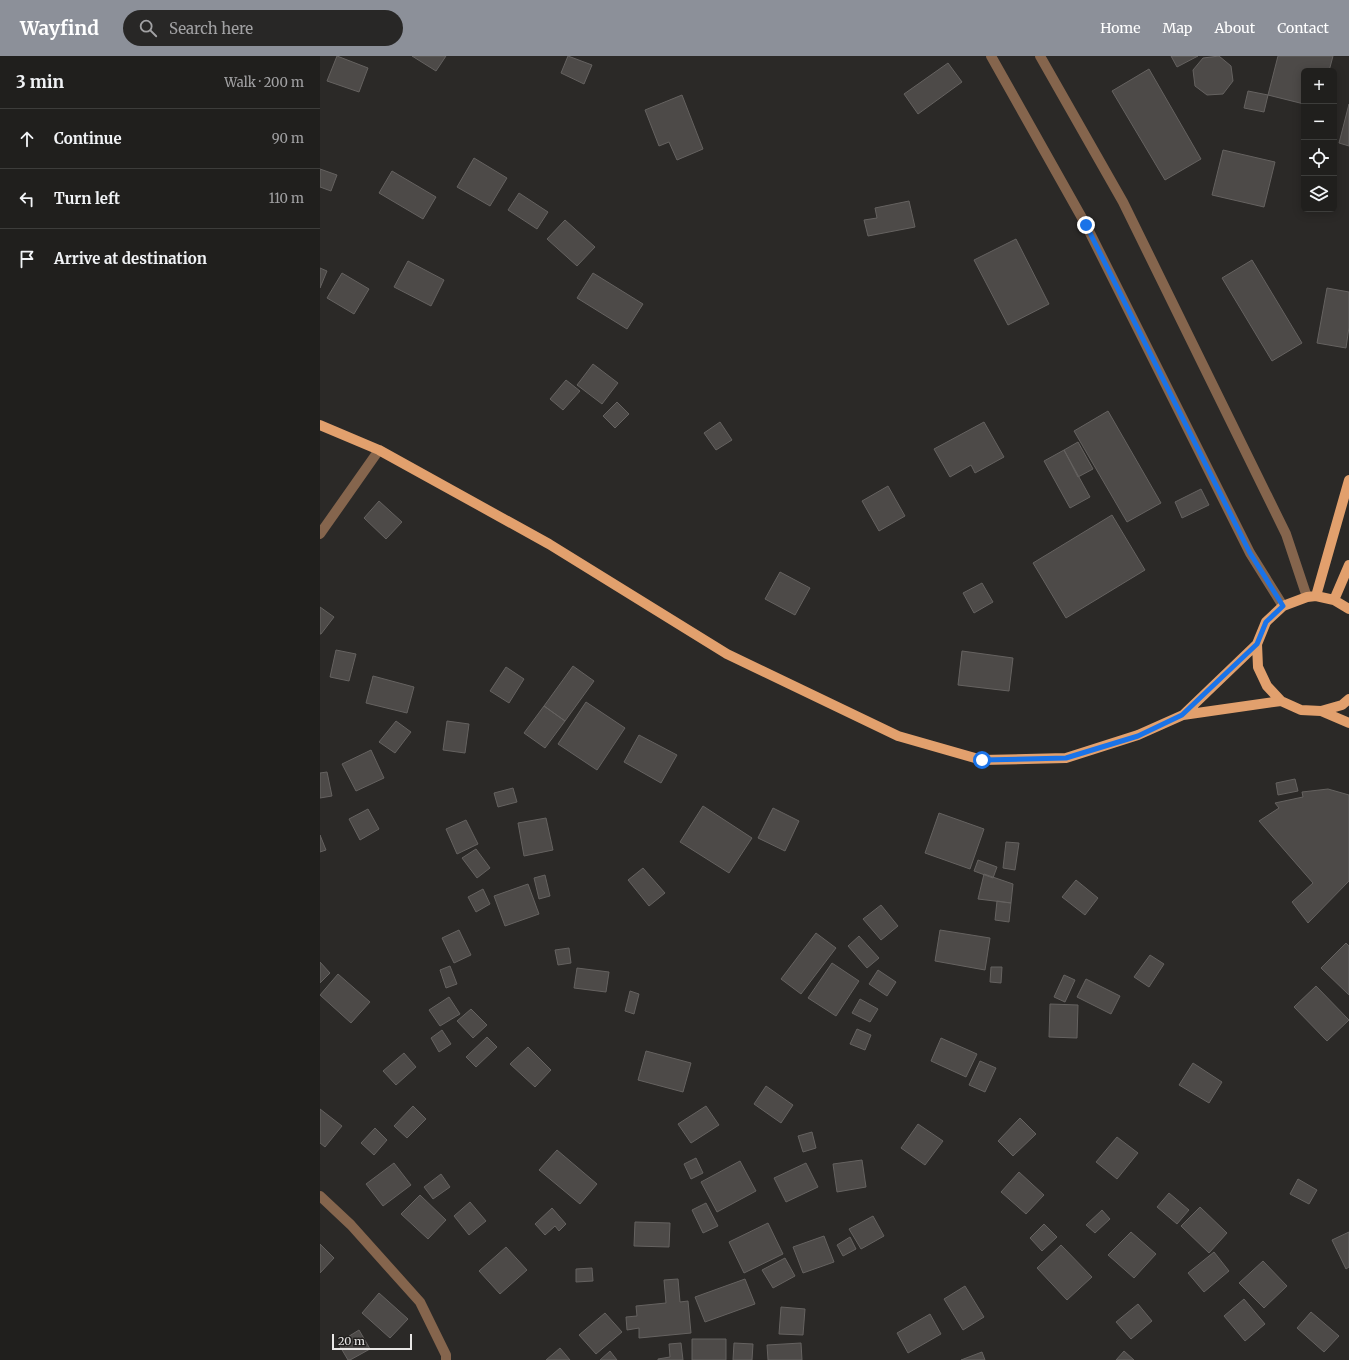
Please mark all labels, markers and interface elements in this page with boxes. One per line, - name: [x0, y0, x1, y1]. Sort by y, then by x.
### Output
- search box: [123, 10, 403, 46]
- text: Wayfind: [20, 16, 99, 40]
- icon: search: [137, 17, 159, 39]
- text: Search here: [169, 19, 253, 38]
- text: Home: [1100, 19, 1141, 37]
- text: Map: [1163, 19, 1192, 37]
- text: About: [1214, 19, 1255, 37]
- text: Contact: [1277, 19, 1329, 37]
- map controls: [1301, 68, 1337, 212]
- button: +: [1301, 68, 1337, 104]
- text: 3 min: [16, 71, 64, 93]
- text: Walk · 200 m: [224, 74, 304, 91]
- button: −: [1301, 104, 1337, 140]
- icon: ahead: [16, 128, 38, 150]
- text: Continue: [54, 129, 122, 148]
- text: 90 m: [272, 130, 304, 147]
- button: locate: [1301, 140, 1337, 176]
- button: layers: [1301, 176, 1337, 212]
- icon: left: [16, 188, 38, 210]
- text: Turn left: [54, 189, 120, 208]
- text: 110 m: [269, 190, 304, 207]
- route end: [1077, 216, 1095, 234]
- icon: arrive: [16, 248, 38, 270]
- text: Arrive at destination: [54, 249, 207, 268]
- route start: [973, 751, 991, 769]
- scale bar: [332, 1332, 412, 1351]
- text: 20 m: [338, 1334, 365, 1348]

